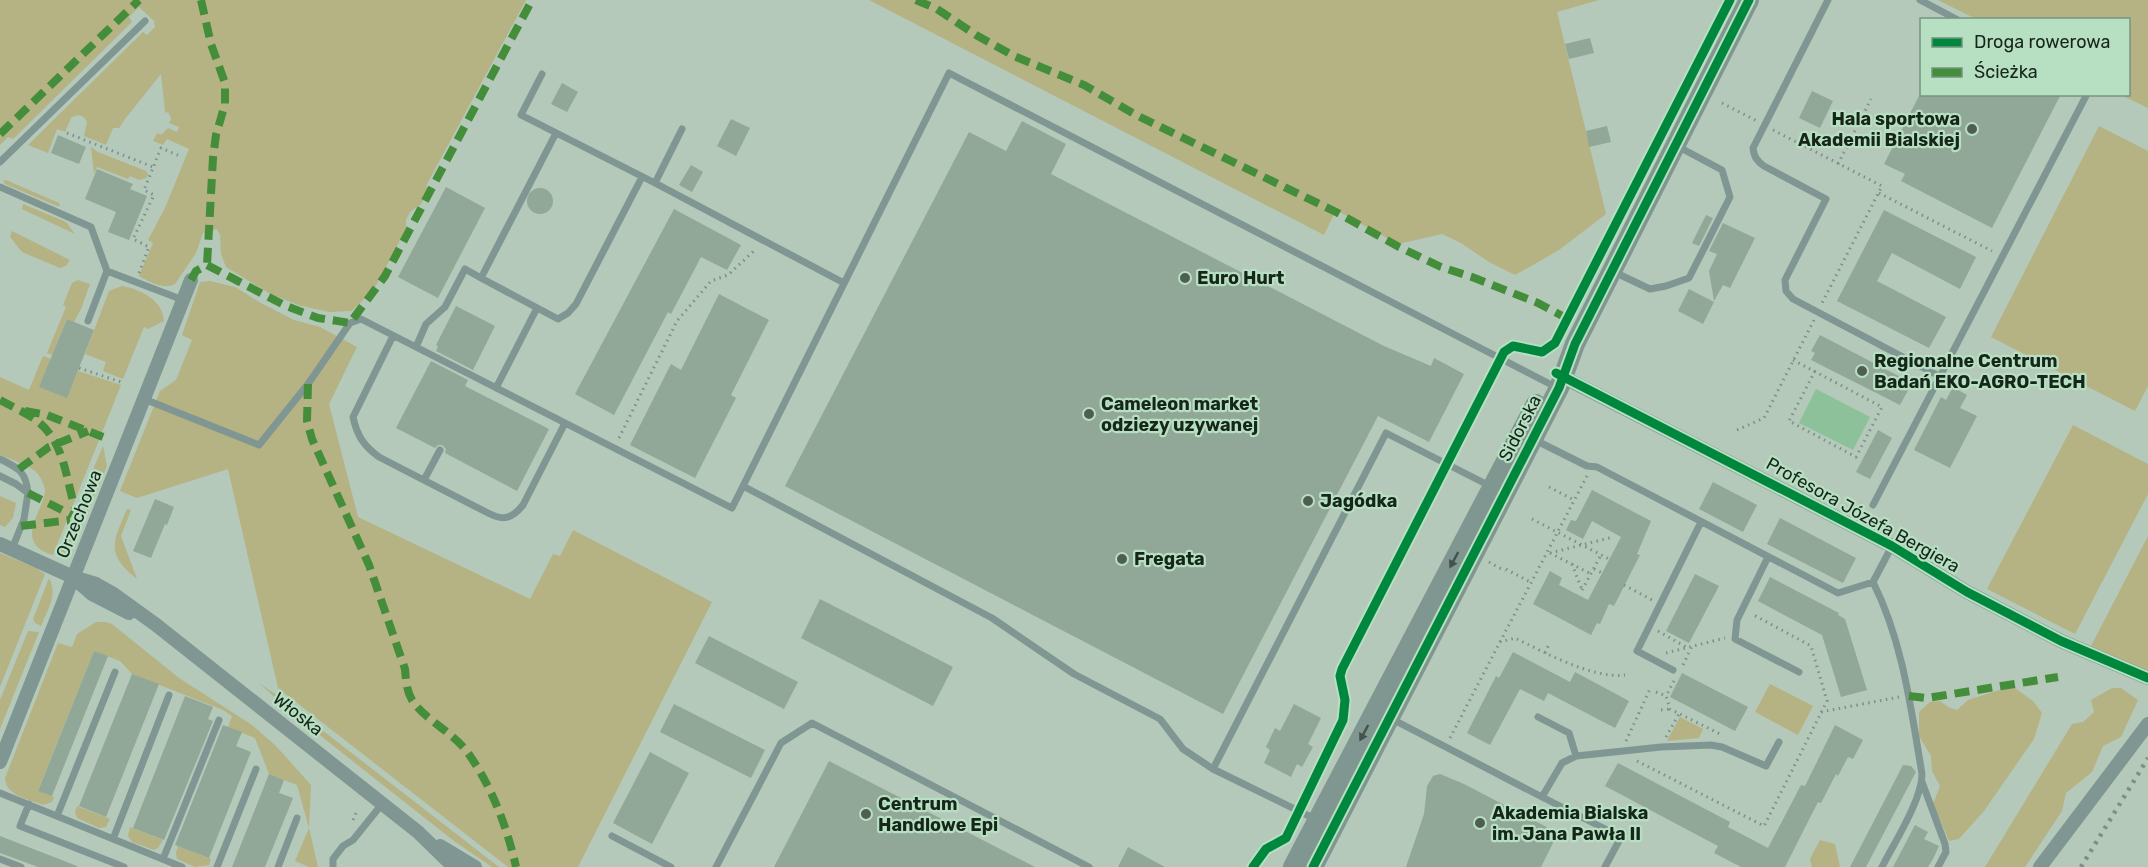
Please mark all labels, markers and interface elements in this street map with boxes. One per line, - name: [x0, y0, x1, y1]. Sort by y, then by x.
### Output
- legend: [1920, 18, 2130, 96]
- text: Droga rowerowa: [1974, 31, 2110, 53]
- text: Ścieżka: [1974, 61, 2038, 83]
- place label: Hala sportowa Akademii Bialskiej: [1798, 108, 1960, 151]
- marker: Hala sportowa Akademii Bialskiej: [1965, 122, 1979, 136]
- place label: Euro Hurt: [1197, 267, 1284, 289]
- marker: Euro Hurt: [1178, 271, 1192, 285]
- place label: Regionalne Centrum Badań EKO-AGRO-TECH: [1874, 350, 2086, 393]
- marker: Regionalne Centrum Badań EKO-AGRO-TECH: [1855, 364, 1869, 378]
- street label: Sidorska: [1494, 391, 1546, 465]
- place label: Cameleon market odziezy uzywanej: [1101, 393, 1258, 436]
- marker: Cameleon market odziezy uzywanej: [1082, 407, 1096, 421]
- street label: Profesora Józefa Bergiera: [1762, 452, 1964, 578]
- street label: Orzechowa: [51, 467, 107, 561]
- place label: Jagódka: [1320, 490, 1397, 512]
- marker: Jagódka: [1301, 494, 1315, 508]
- place label: Fregata: [1134, 548, 1205, 570]
- marker: Fregata: [1115, 552, 1129, 566]
- one-way arrow: [1449, 552, 1459, 569]
- street label: Włoska: [268, 687, 328, 741]
- one-way arrow: [1359, 724, 1369, 741]
- place label: Centrum Handlowe Epi: [878, 793, 998, 836]
- place label: Akademia Bialska im. Jana Pawła II: [1492, 802, 1649, 845]
- marker: Centrum Handlowe Epi: [859, 807, 873, 821]
- marker: Akademia Bialska im. Jana Pawła II: [1473, 816, 1487, 830]

